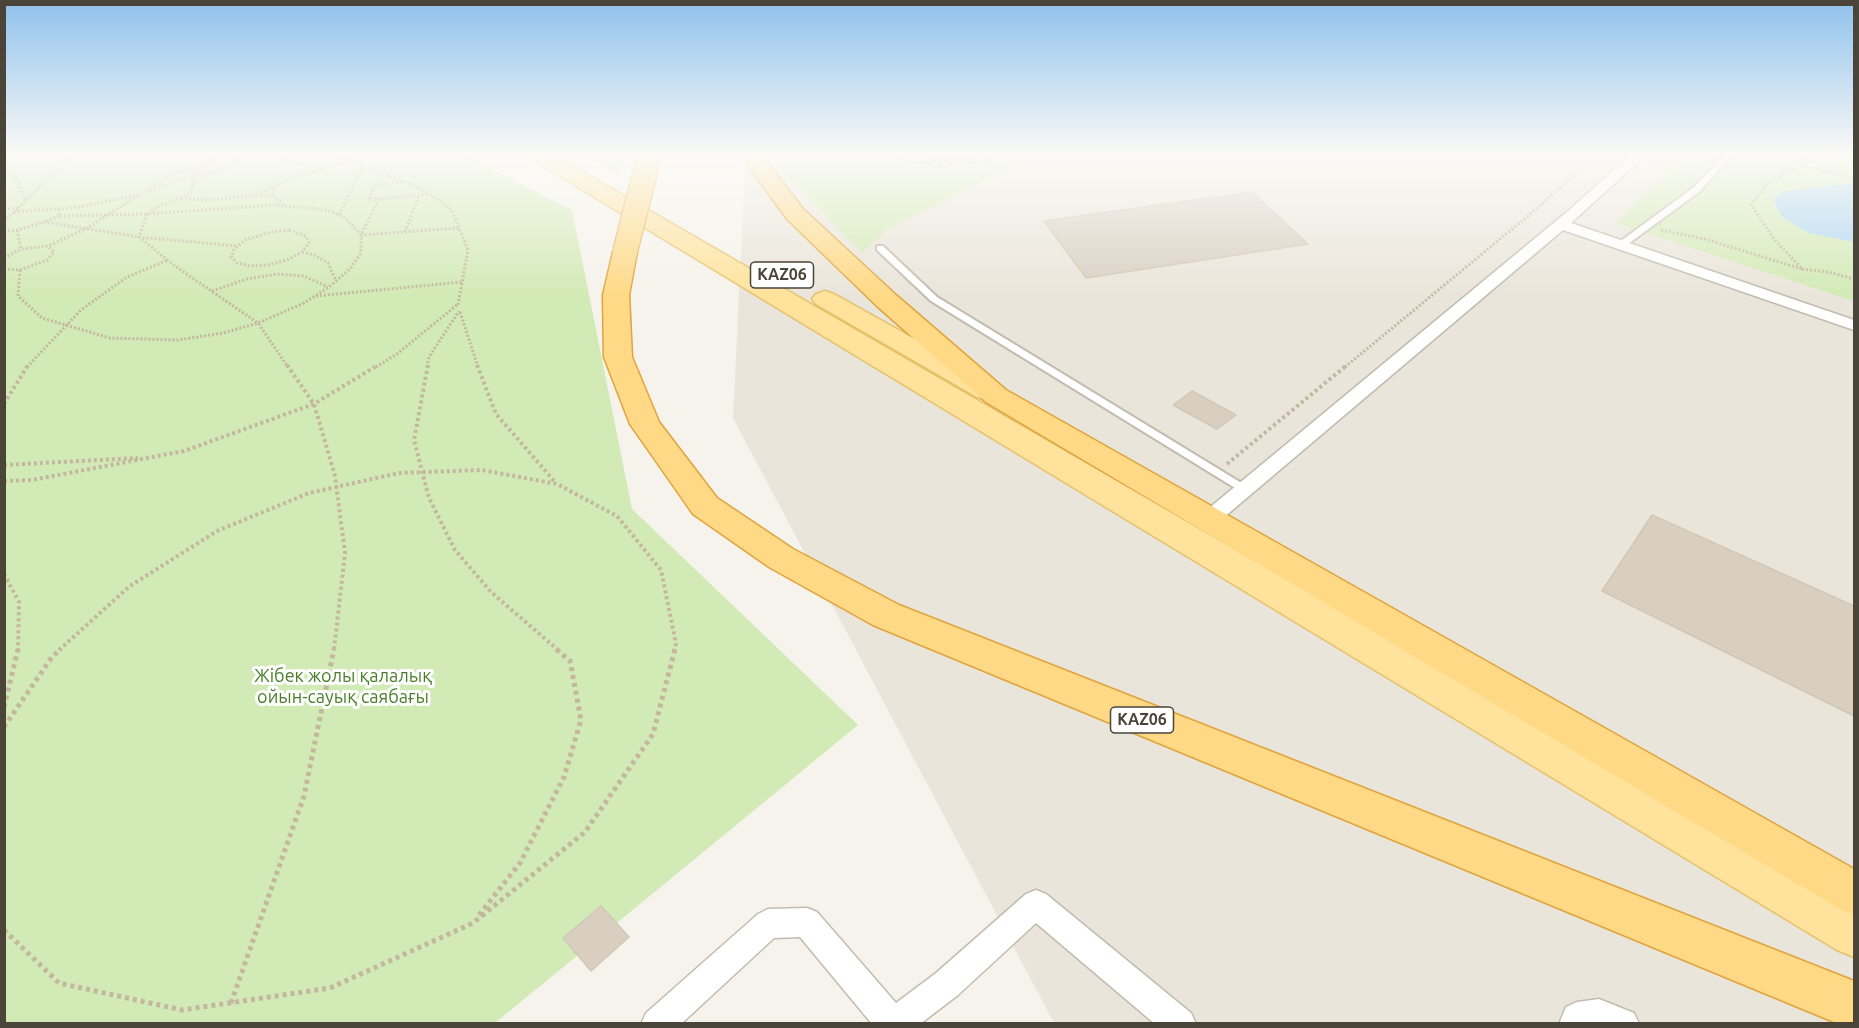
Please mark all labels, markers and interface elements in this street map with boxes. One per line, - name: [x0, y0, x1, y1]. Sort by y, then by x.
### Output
- road number: KАZ06: [750, 262, 814, 288]
- park label: Жібек жолы қалалық ойын-сауық саябағы: [254, 665, 432, 708]
- road number: KАZ06: [1110, 707, 1174, 733]

